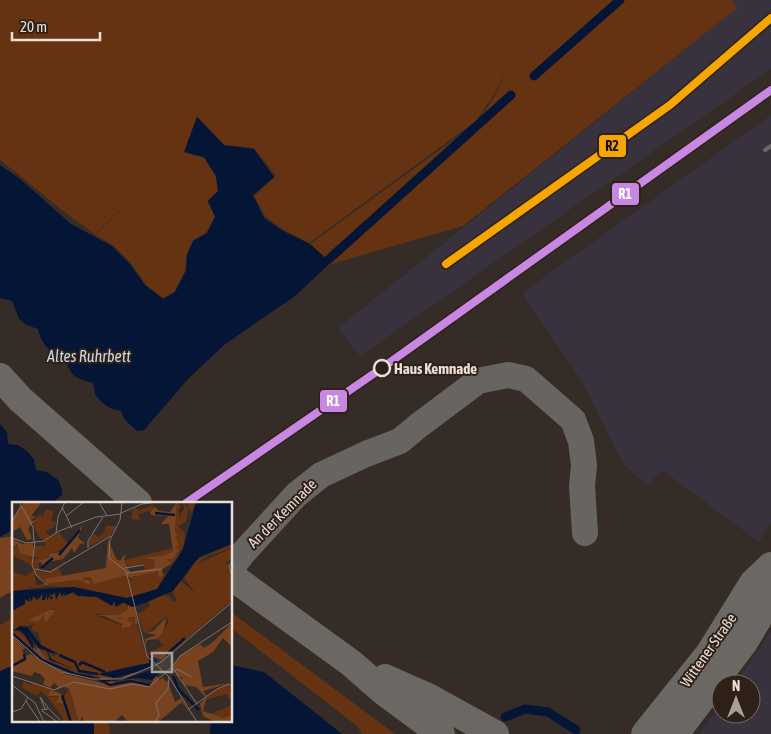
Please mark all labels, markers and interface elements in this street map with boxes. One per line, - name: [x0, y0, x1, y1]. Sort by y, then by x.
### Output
- scale bar: [12, 10, 100, 42]
- text: 20 m: [20, 18, 47, 35]
- line badge: R2: [598, 134, 627, 158]
- text: R2: [605, 138, 619, 154]
- line badge: R1: [611, 182, 640, 206]
- text: R1: [618, 186, 632, 202]
- water label: Altes Ruhrbett: [46, 347, 131, 365]
- marker: Haus Kemnade: [373, 359, 391, 377]
- place label: Haus Kemnade: [394, 360, 477, 377]
- line badge: R1: [319, 389, 348, 413]
- text: R1: [326, 393, 340, 409]
- street label: An der Kemnade: [244, 475, 320, 551]
- inset map: [12, 502, 232, 722]
- street label: Wittener Straße: [676, 610, 740, 690]
- north arrow: [711, 674, 761, 724]
- text: N: [732, 678, 740, 694]

